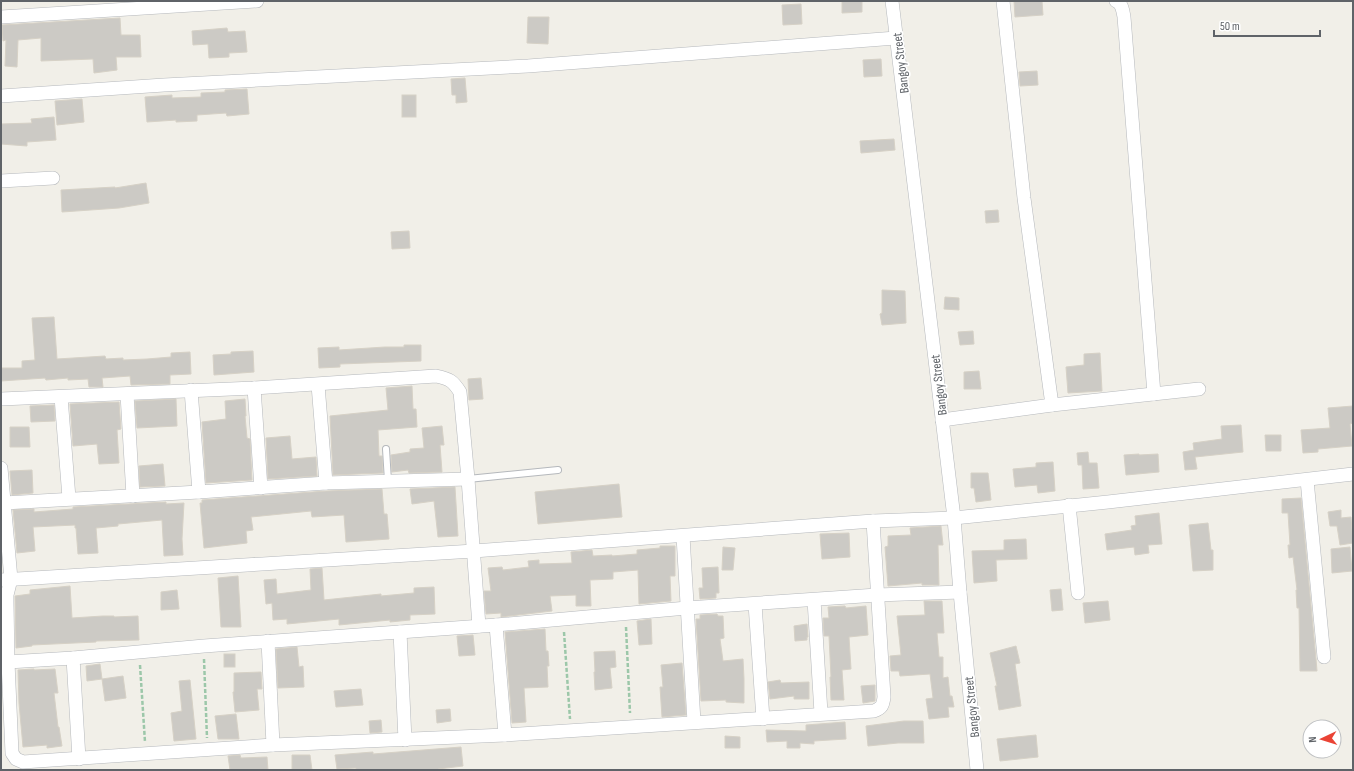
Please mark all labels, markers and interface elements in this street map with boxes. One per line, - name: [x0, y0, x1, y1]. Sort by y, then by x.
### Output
- scale bar: [1214, 12, 1320, 38]
- text: 50 m: [1220, 19, 1240, 34]
- street label: Bangoy Street: [889, 31, 913, 94]
- street label: Bangoy Street: [927, 353, 951, 416]
- street label: Bangoy Street: [961, 676, 983, 738]
- north arrow: [1302, 719, 1342, 759]
- text: N: [1306, 736, 1319, 743]

